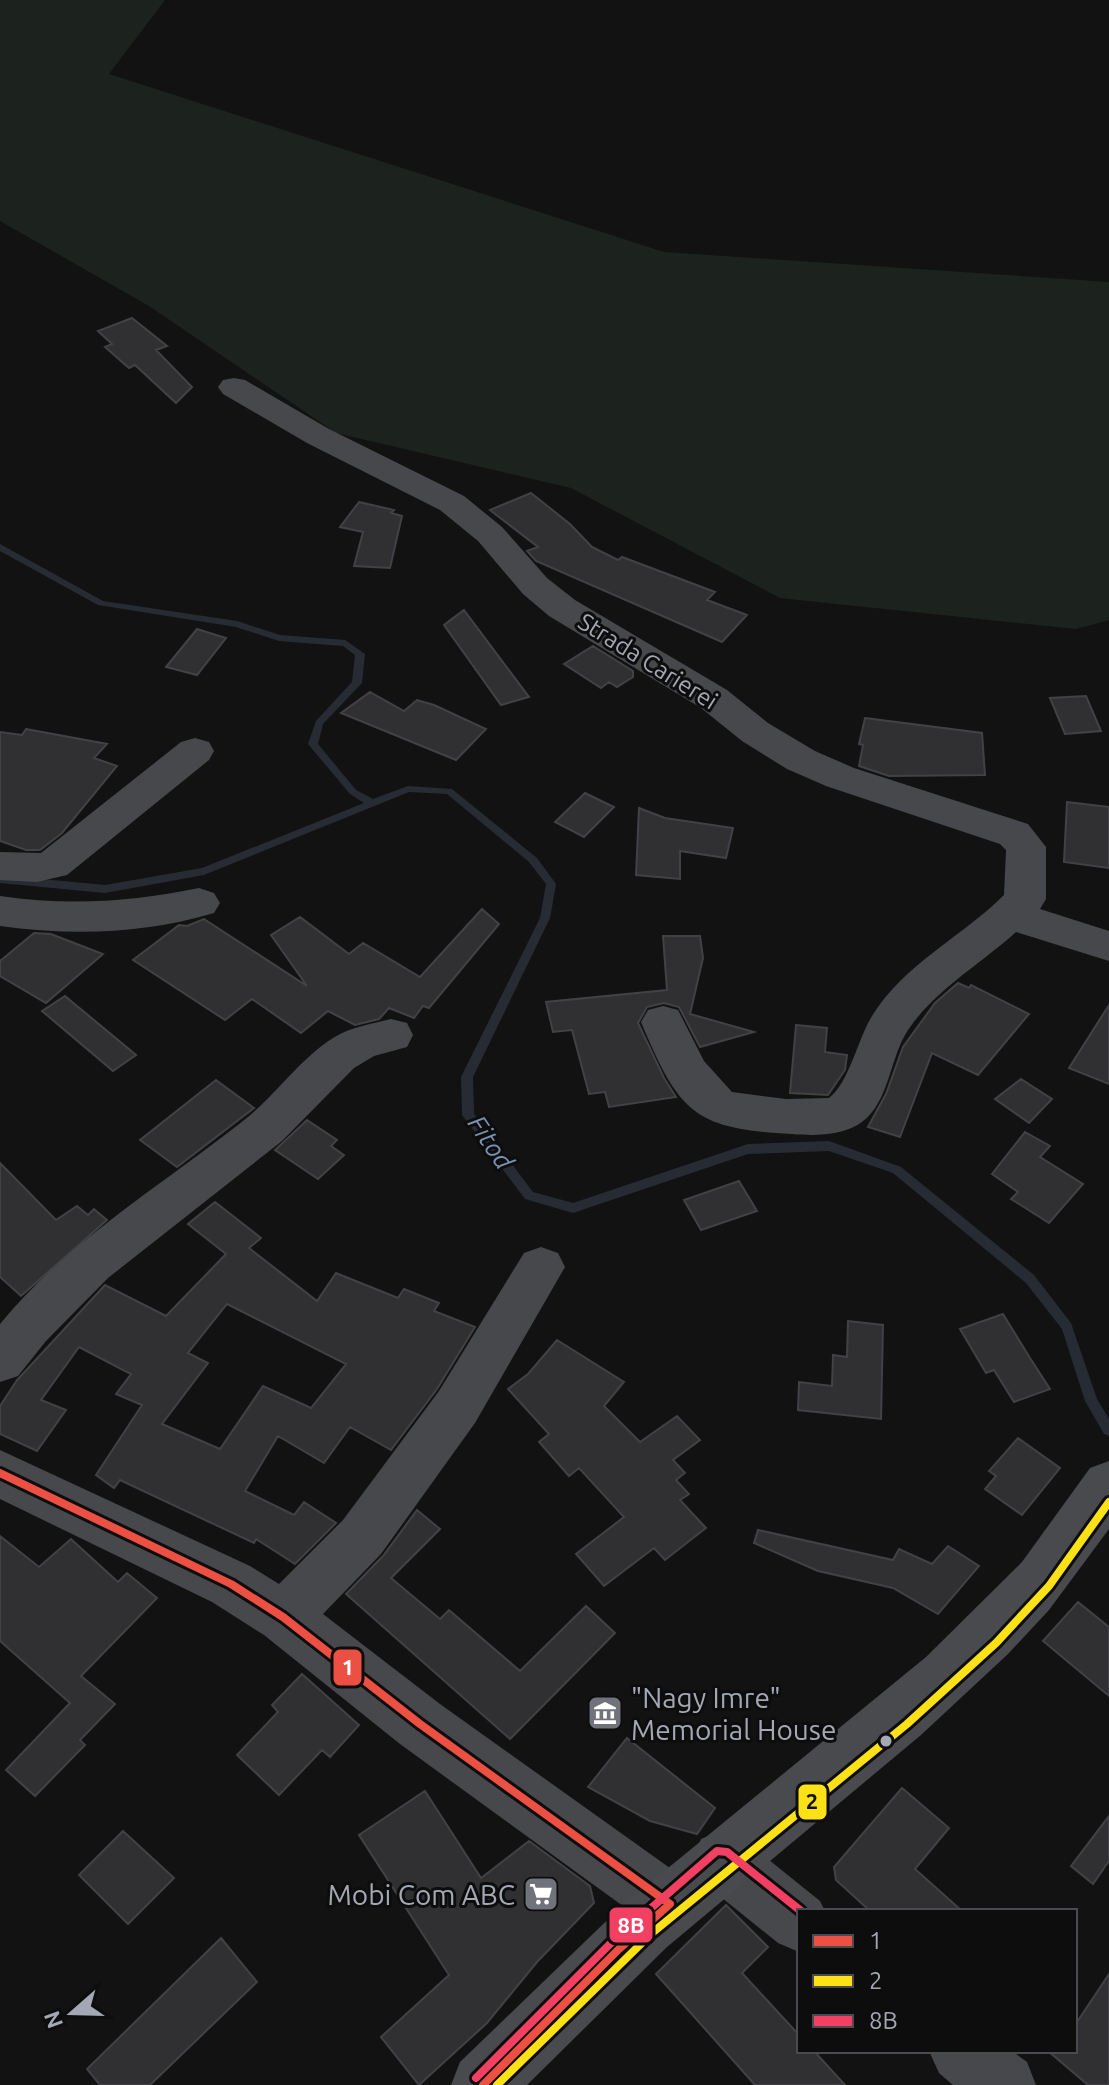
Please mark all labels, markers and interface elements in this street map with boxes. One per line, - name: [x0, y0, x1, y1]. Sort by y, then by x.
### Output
- street label: Strada Carierei: [574, 608, 722, 714]
- water label: Fitod: [463, 1110, 520, 1176]
- line badge: 1: [332, 1648, 363, 1687]
- text: 1: [342, 1654, 354, 1679]
- place label: "Nagy Imre" Memorial House: [631, 1682, 836, 1745]
- museum icon: "Nagy Imre" Memorial House: [586, 1694, 624, 1732]
- unlabelled marker: [878, 1733, 894, 1749]
- line badge: 2: [797, 1783, 828, 1821]
- text: 2: [806, 1788, 818, 1813]
- supermarket icon: Mobi Com ABC: [522, 1875, 560, 1913]
- place label: Mobi Com ABC: [327, 1879, 515, 1910]
- line badge: 8B: [608, 1906, 654, 1944]
- legend: [797, 1909, 1077, 2053]
- text: 8B: [618, 1912, 645, 1937]
- text: 1: [869, 1927, 883, 1954]
- text: 2: [869, 1967, 883, 1994]
- north arrow: [32, 1973, 112, 2053]
- text: 8B: [869, 2007, 898, 2034]
- text: N: [38, 2008, 67, 2032]

